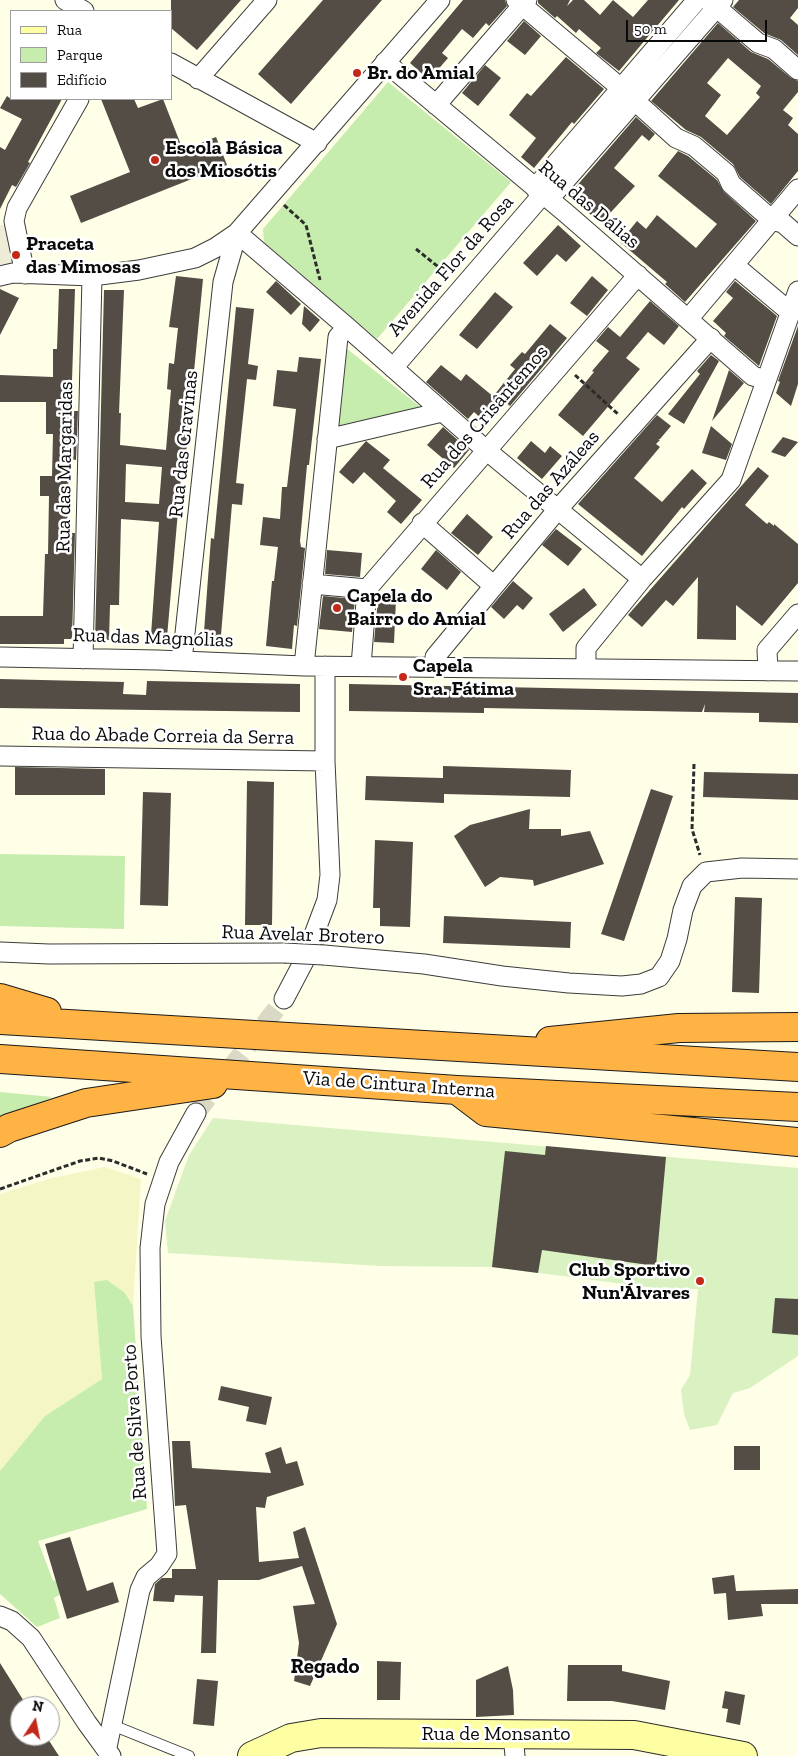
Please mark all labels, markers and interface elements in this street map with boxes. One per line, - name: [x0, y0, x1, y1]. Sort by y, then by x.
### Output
- legend: [10, 10, 172, 100]
- scale bar: [628, 10, 769, 42]
- text: 50 m: [634, 20, 667, 38]
- text: Rua: [57, 21, 82, 39]
- text: Parque: [57, 46, 103, 64]
- place label: Br. do Amial: [367, 61, 475, 85]
- marker: Br. do Amial: [351, 67, 363, 79]
- text: Edifício: [57, 71, 107, 89]
- place label: Escola Básica dos Miosótis: [165, 136, 283, 183]
- marker: Escola Básica dos Miosótis: [149, 154, 161, 166]
- street label: Rua das Dálias: [534, 156, 644, 254]
- street label: Avenida Flor da Rosa: [383, 191, 519, 341]
- place label: Praceta das Mimosas: [26, 232, 141, 279]
- marker: Praceta das Mimosas: [10, 249, 22, 261]
- street label: Rua dos Crisântemos: [416, 340, 554, 494]
- street label: Rua das Cravinas: [164, 369, 204, 519]
- street label: Rua das Margaridas: [52, 381, 78, 553]
- street label: Rua das Azáleas: [497, 426, 605, 544]
- place label: Capela do Bairro do Amial: [347, 584, 486, 631]
- marker: Capela do Bairro do Amial: [331, 602, 343, 614]
- street label: Rua das Magnólias: [72, 623, 234, 653]
- place label: Capela Sra. Fátima: [413, 654, 514, 701]
- marker: Capela Sra. Fátima: [397, 671, 409, 683]
- street label: Rua do Abade Correia da Serra: [31, 722, 295, 750]
- street label: Rua Avelar Brotero: [221, 920, 385, 950]
- street label: Via de Cintura Interna: [302, 1066, 496, 1104]
- place label: Club Sportivo Nun'Álvares: [569, 1258, 690, 1305]
- marker: Club Sportivo Nun'Álvares: [694, 1275, 706, 1287]
- street label: Rua de Silva Porto: [118, 1343, 152, 1501]
- district label: Regado: [291, 1654, 359, 1680]
- north arrow: [10, 1696, 60, 1746]
- text: N: [31, 1697, 45, 1716]
- street label: Rua de Monsanto: [421, 1722, 571, 1746]

